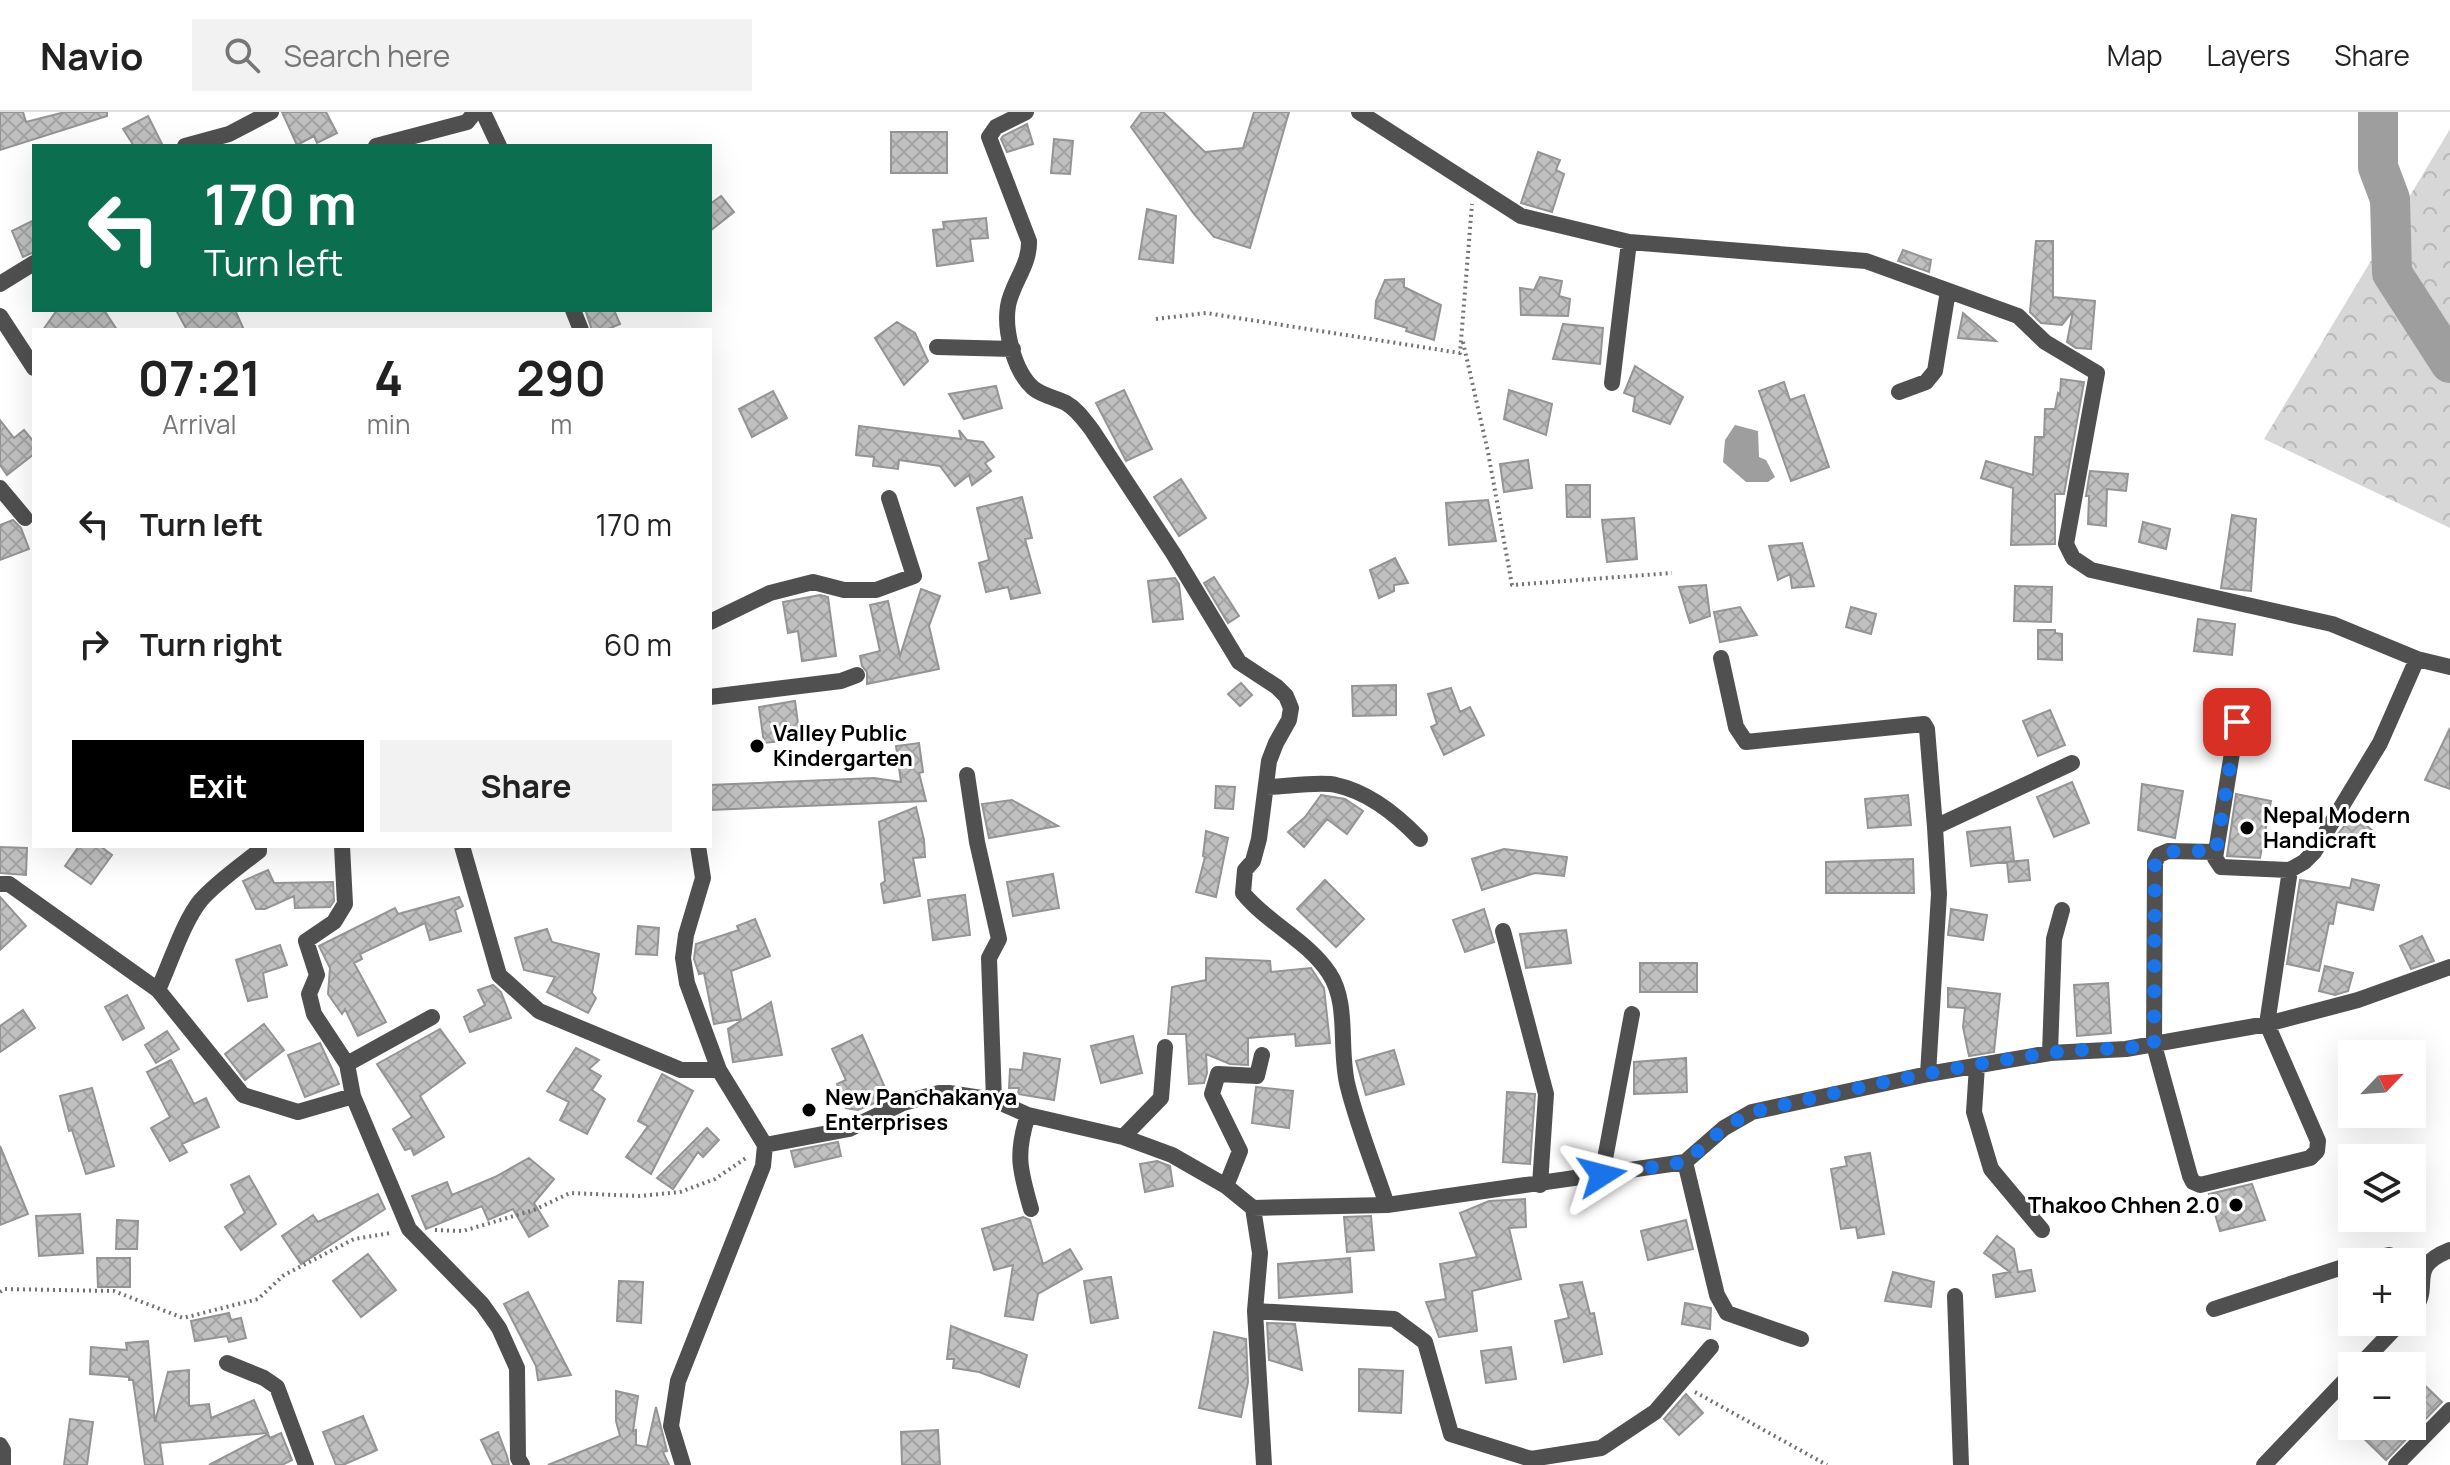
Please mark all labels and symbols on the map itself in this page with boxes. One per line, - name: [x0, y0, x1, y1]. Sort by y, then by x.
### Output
- pin: [2203, 688, 2271, 756]
- place label: Valley Public Kindergarten: [773, 718, 913, 773]
- marker: Valley Public Kindergarten: [748, 737, 766, 755]
- place label: Nepal Modern Handicraft: [2263, 800, 2410, 855]
- marker: Nepal Modern Handicraft: [2238, 819, 2256, 837]
- north arrow: [2338, 1040, 2426, 1128]
- place label: New Panchakanya Enterprises: [825, 1082, 1017, 1137]
- marker: New Panchakanya Enterprises: [800, 1101, 818, 1119]
- position arrow: [1560, 1133, 1644, 1217]
- place label: Thakoo Chhen 2.0: [2028, 1190, 2220, 1220]
- marker: Thakoo Chhen 2.0: [2227, 1196, 2245, 1214]

